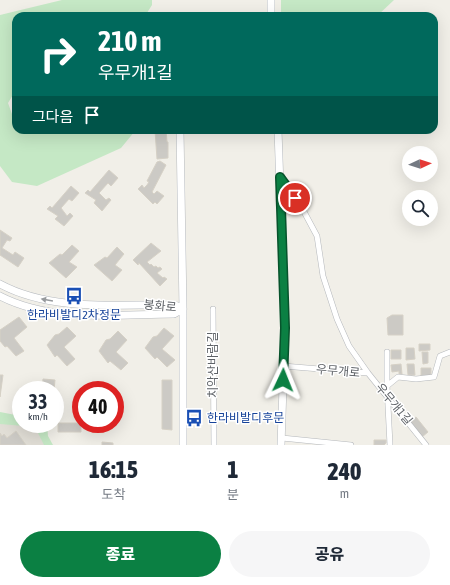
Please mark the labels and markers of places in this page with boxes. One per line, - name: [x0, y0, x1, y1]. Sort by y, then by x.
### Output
- pin: [278, 181, 312, 215]
- bus stop icon: 한라비발디2차정문: [64, 286, 84, 306]
- place label: 한라비발디2차정문: [27, 308, 121, 322]
- bus stop icon: 한라비발디후문: [184, 408, 204, 428]
- place label: 한라비발디후문: [207, 411, 284, 425]

